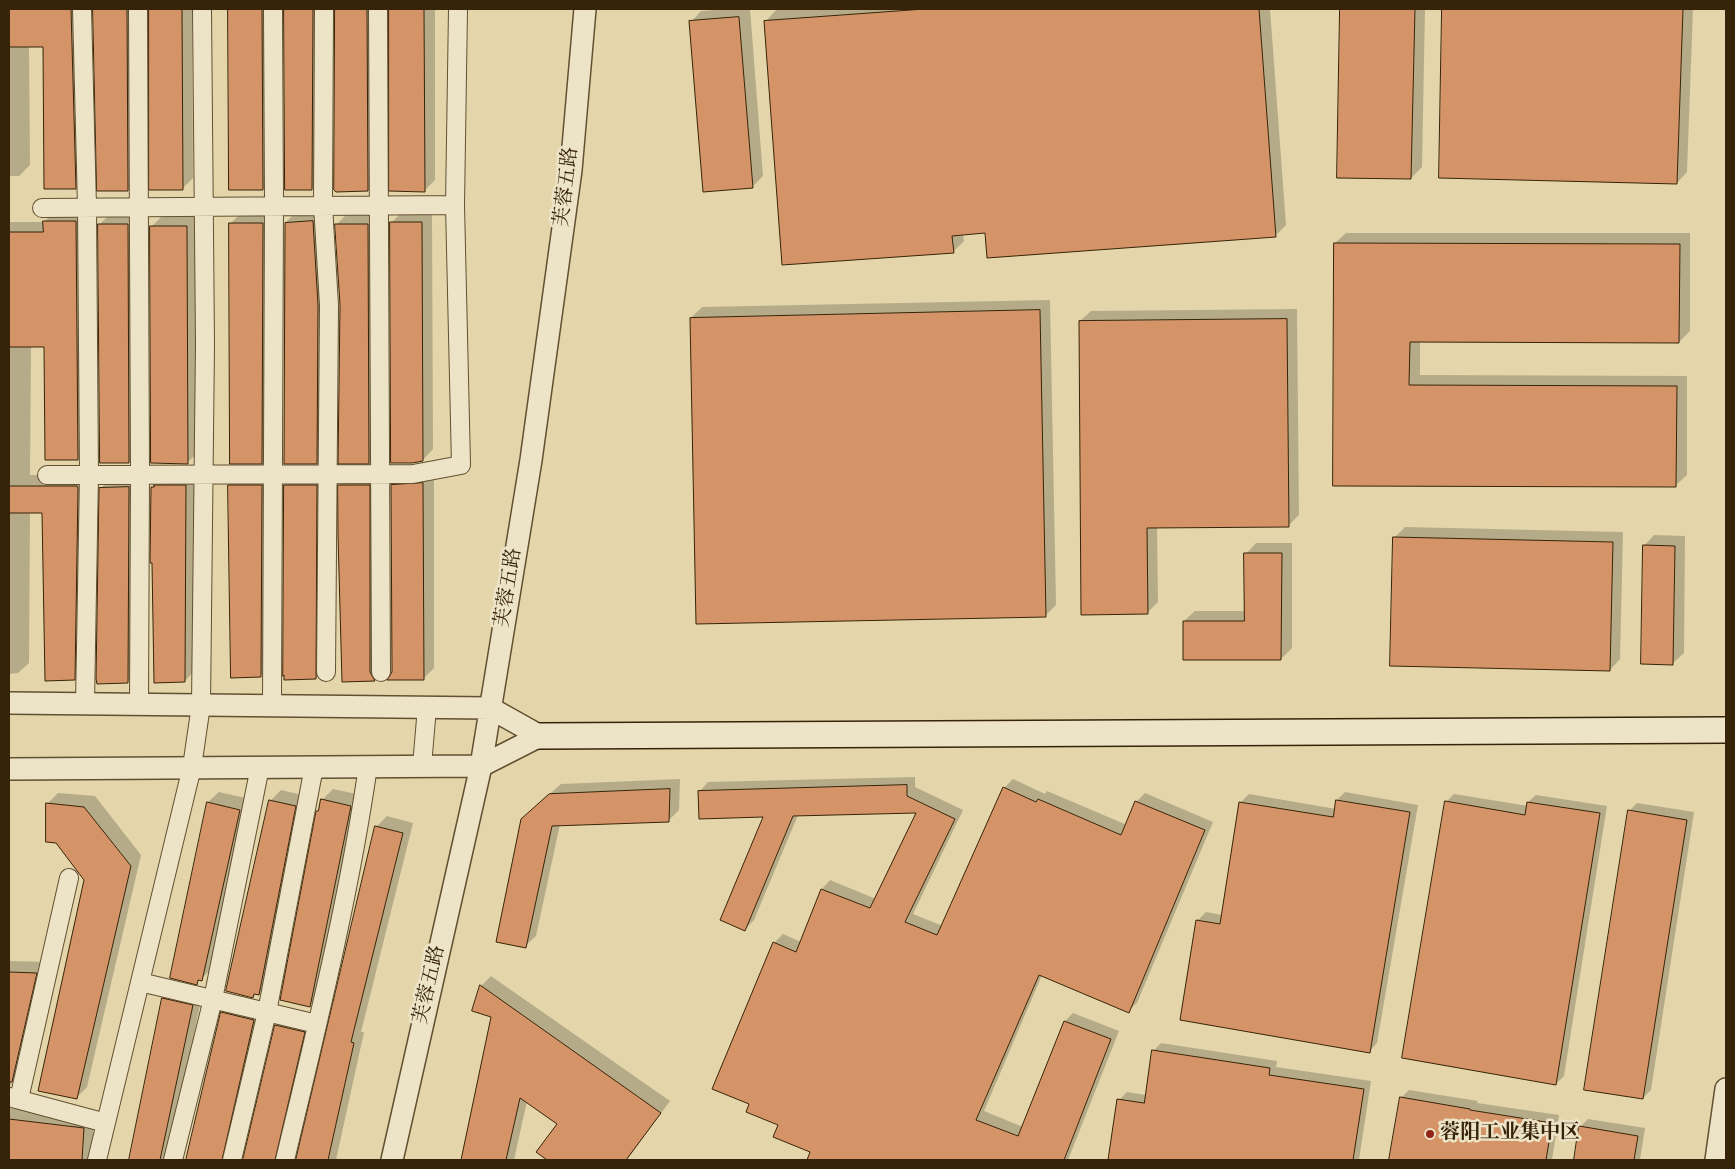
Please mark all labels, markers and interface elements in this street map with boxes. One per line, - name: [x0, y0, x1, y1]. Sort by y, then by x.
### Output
- street label: 芙蓉五路: [551, 146, 585, 228]
- street label: 芙蓉五路: [492, 547, 528, 629]
- street label: 芙蓉五路: [410, 943, 452, 1027]
- place label: 蓉阳工业集中区: [1440, 1122, 1580, 1146]
- marker: 蓉阳工业集中区: [1424, 1128, 1436, 1140]

